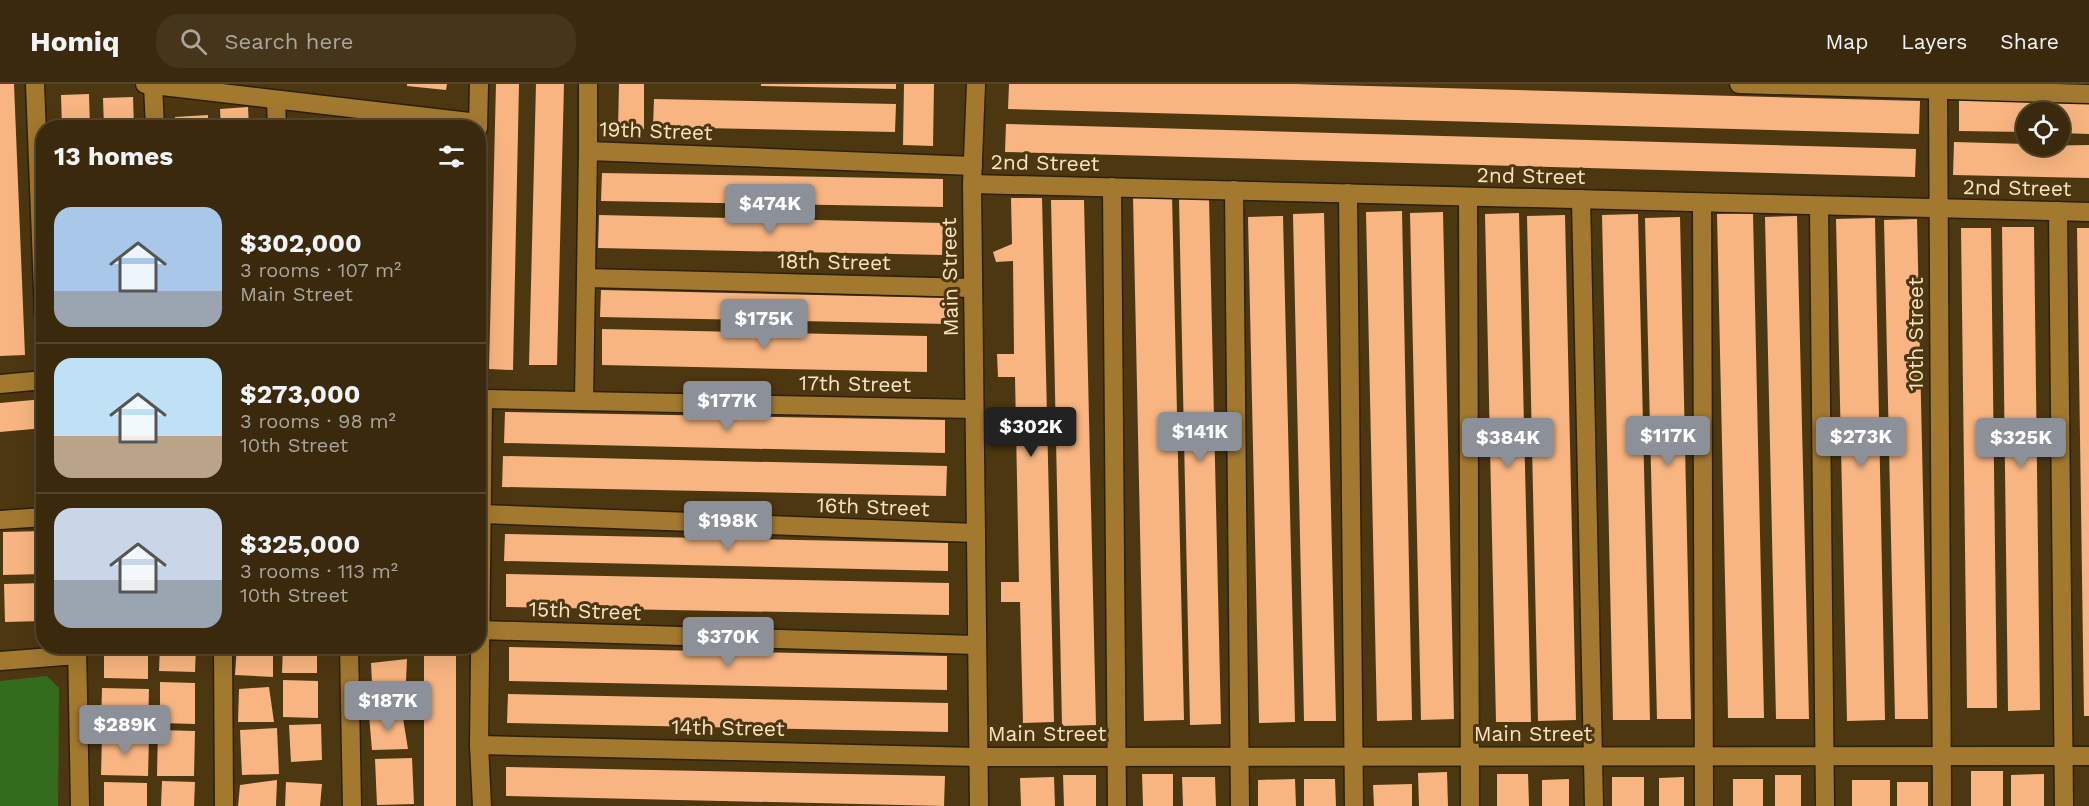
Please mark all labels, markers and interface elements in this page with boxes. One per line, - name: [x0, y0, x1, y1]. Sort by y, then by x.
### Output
- search box: [156, 14, 576, 68]
- text: Homiq: [30, 25, 120, 58]
- icon: search: [177, 25, 210, 58]
- text: Search here: [225, 29, 353, 54]
- text: Map: [1825, 29, 1868, 54]
- text: Layers: [1901, 29, 1967, 54]
- text: Share: [2000, 29, 2059, 54]
- map controls: [2016, 102, 2070, 156]
- button: locate: [2016, 102, 2070, 156]
- street label: 19th Street: [599, 116, 713, 145]
- icon: filters: [435, 140, 468, 173]
- text: 13 homes: [54, 141, 173, 171]
- street label: 2nd Street: [990, 149, 1100, 176]
- street label: 2nd Street: [1476, 162, 1586, 189]
- street label: 2nd Street: [1962, 174, 2072, 201]
- pin: $474K: [728, 184, 812, 235]
- text: $474K: [739, 191, 801, 215]
- street label: Main Street: [936, 217, 963, 337]
- text: $302,000: [240, 228, 362, 258]
- icon: home: [102, 231, 174, 303]
- street label: 18th Street: [777, 248, 891, 275]
- text: 3 rooms · 107 m²: [240, 258, 401, 282]
- street label: 10th Street: [1903, 277, 1928, 391]
- text: Main Street: [240, 282, 353, 306]
- pin: $175K: [722, 299, 806, 350]
- text: $175K: [735, 306, 793, 330]
- street label: 17th Street: [799, 370, 911, 397]
- text: $273,000: [240, 379, 360, 409]
- pin: $177K: [685, 381, 769, 432]
- icon: home: [102, 382, 174, 454]
- text: $177K: [697, 388, 757, 412]
- pin: $302K: [989, 407, 1073, 458]
- text: 3 rooms · 98 m²: [240, 409, 396, 433]
- pin: $141K: [1158, 412, 1242, 463]
- text: $302K: [999, 414, 1063, 438]
- pin: $117K: [1626, 416, 1710, 467]
- pin: $273K: [1819, 417, 1903, 468]
- pin: $384K: [1466, 418, 1550, 469]
- pin: $325K: [1979, 418, 2063, 469]
- text: $141K: [1172, 419, 1228, 443]
- text: $117K: [1640, 423, 1696, 447]
- text: $273K: [1830, 424, 1892, 448]
- text: $384K: [1476, 425, 1540, 449]
- text: $325K: [1990, 425, 2052, 449]
- text: 10th Street: [240, 433, 348, 457]
- street label: 16th Street: [816, 492, 930, 521]
- pin: $198K: [686, 501, 770, 552]
- text: $198K: [698, 508, 758, 532]
- text: $325,000: [240, 529, 360, 559]
- icon: home: [102, 532, 174, 604]
- text: 3 rooms · 113 m²: [240, 559, 398, 583]
- text: 10th Street: [240, 583, 348, 607]
- street label: 15th Street: [528, 596, 642, 625]
- pin: $370K: [686, 617, 770, 668]
- text: $370K: [697, 624, 759, 648]
- pin: $187K: [346, 681, 430, 732]
- text: $187K: [358, 688, 418, 712]
- pin: $289K: [83, 705, 167, 756]
- text: $289K: [93, 712, 157, 736]
- street label: 14th Street: [671, 714, 785, 741]
- street label: Main Street: [988, 721, 1107, 746]
- street label: Main Street: [1474, 721, 1593, 746]

